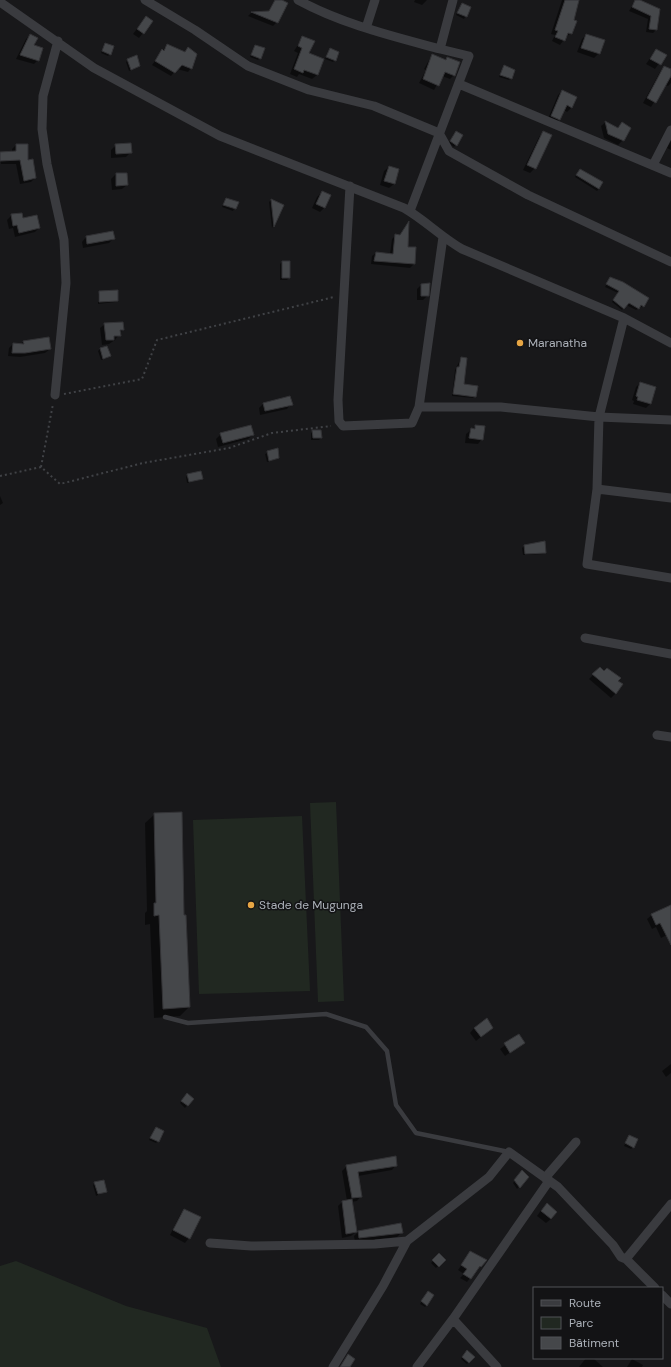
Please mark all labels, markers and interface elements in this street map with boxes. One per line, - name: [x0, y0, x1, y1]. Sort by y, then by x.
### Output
- place label: Maranatha: [528, 335, 587, 351]
- marker: Maranatha: [515, 338, 525, 348]
- place label: Stade de Mugunga: [259, 897, 363, 913]
- marker: Stade de Mugunga: [246, 900, 256, 910]
- legend: [533, 1287, 663, 1359]
- text: Route: [569, 1295, 601, 1311]
- text: Parc: [569, 1315, 593, 1331]
- text: Bâtiment: [569, 1335, 620, 1351]

